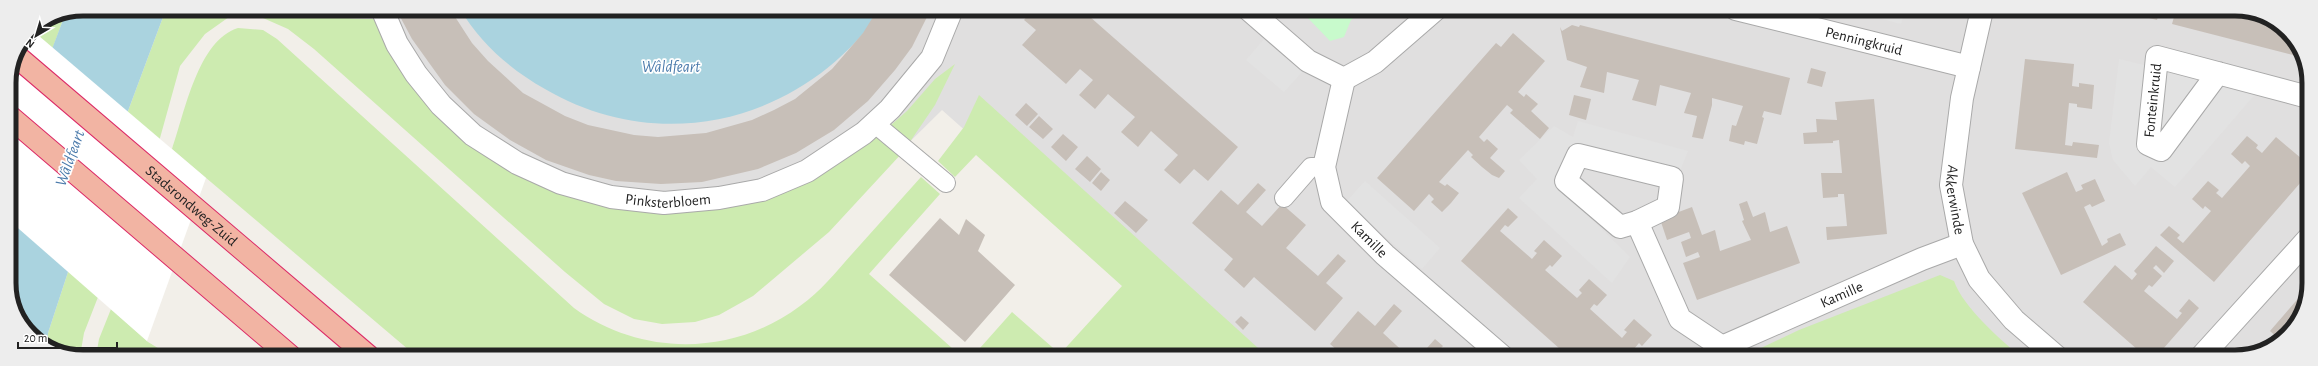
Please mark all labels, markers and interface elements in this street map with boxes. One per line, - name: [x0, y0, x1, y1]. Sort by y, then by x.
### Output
- north arrow: [16, 16, 56, 56]
- street label: Penningkruid: [1824, 24, 1904, 58]
- text: N: [24, 37, 37, 50]
- water label: Wâldfeart: [642, 59, 701, 75]
- street label: Fonteinkruid: [2141, 62, 2164, 138]
- water label: Wâldfeart: [52, 127, 88, 188]
- street label: Stadsrondweg-Zuid: [143, 162, 240, 249]
- street label: Akkerwinde: [1943, 164, 1968, 236]
- street label: Pinksterbloem: [625, 191, 711, 211]
- street label: Kamille: [1348, 218, 1391, 261]
- street label: Kamille: [1818, 278, 1865, 310]
- scale bar: [18, 324, 117, 350]
- text: 20 m: [24, 332, 47, 344]

